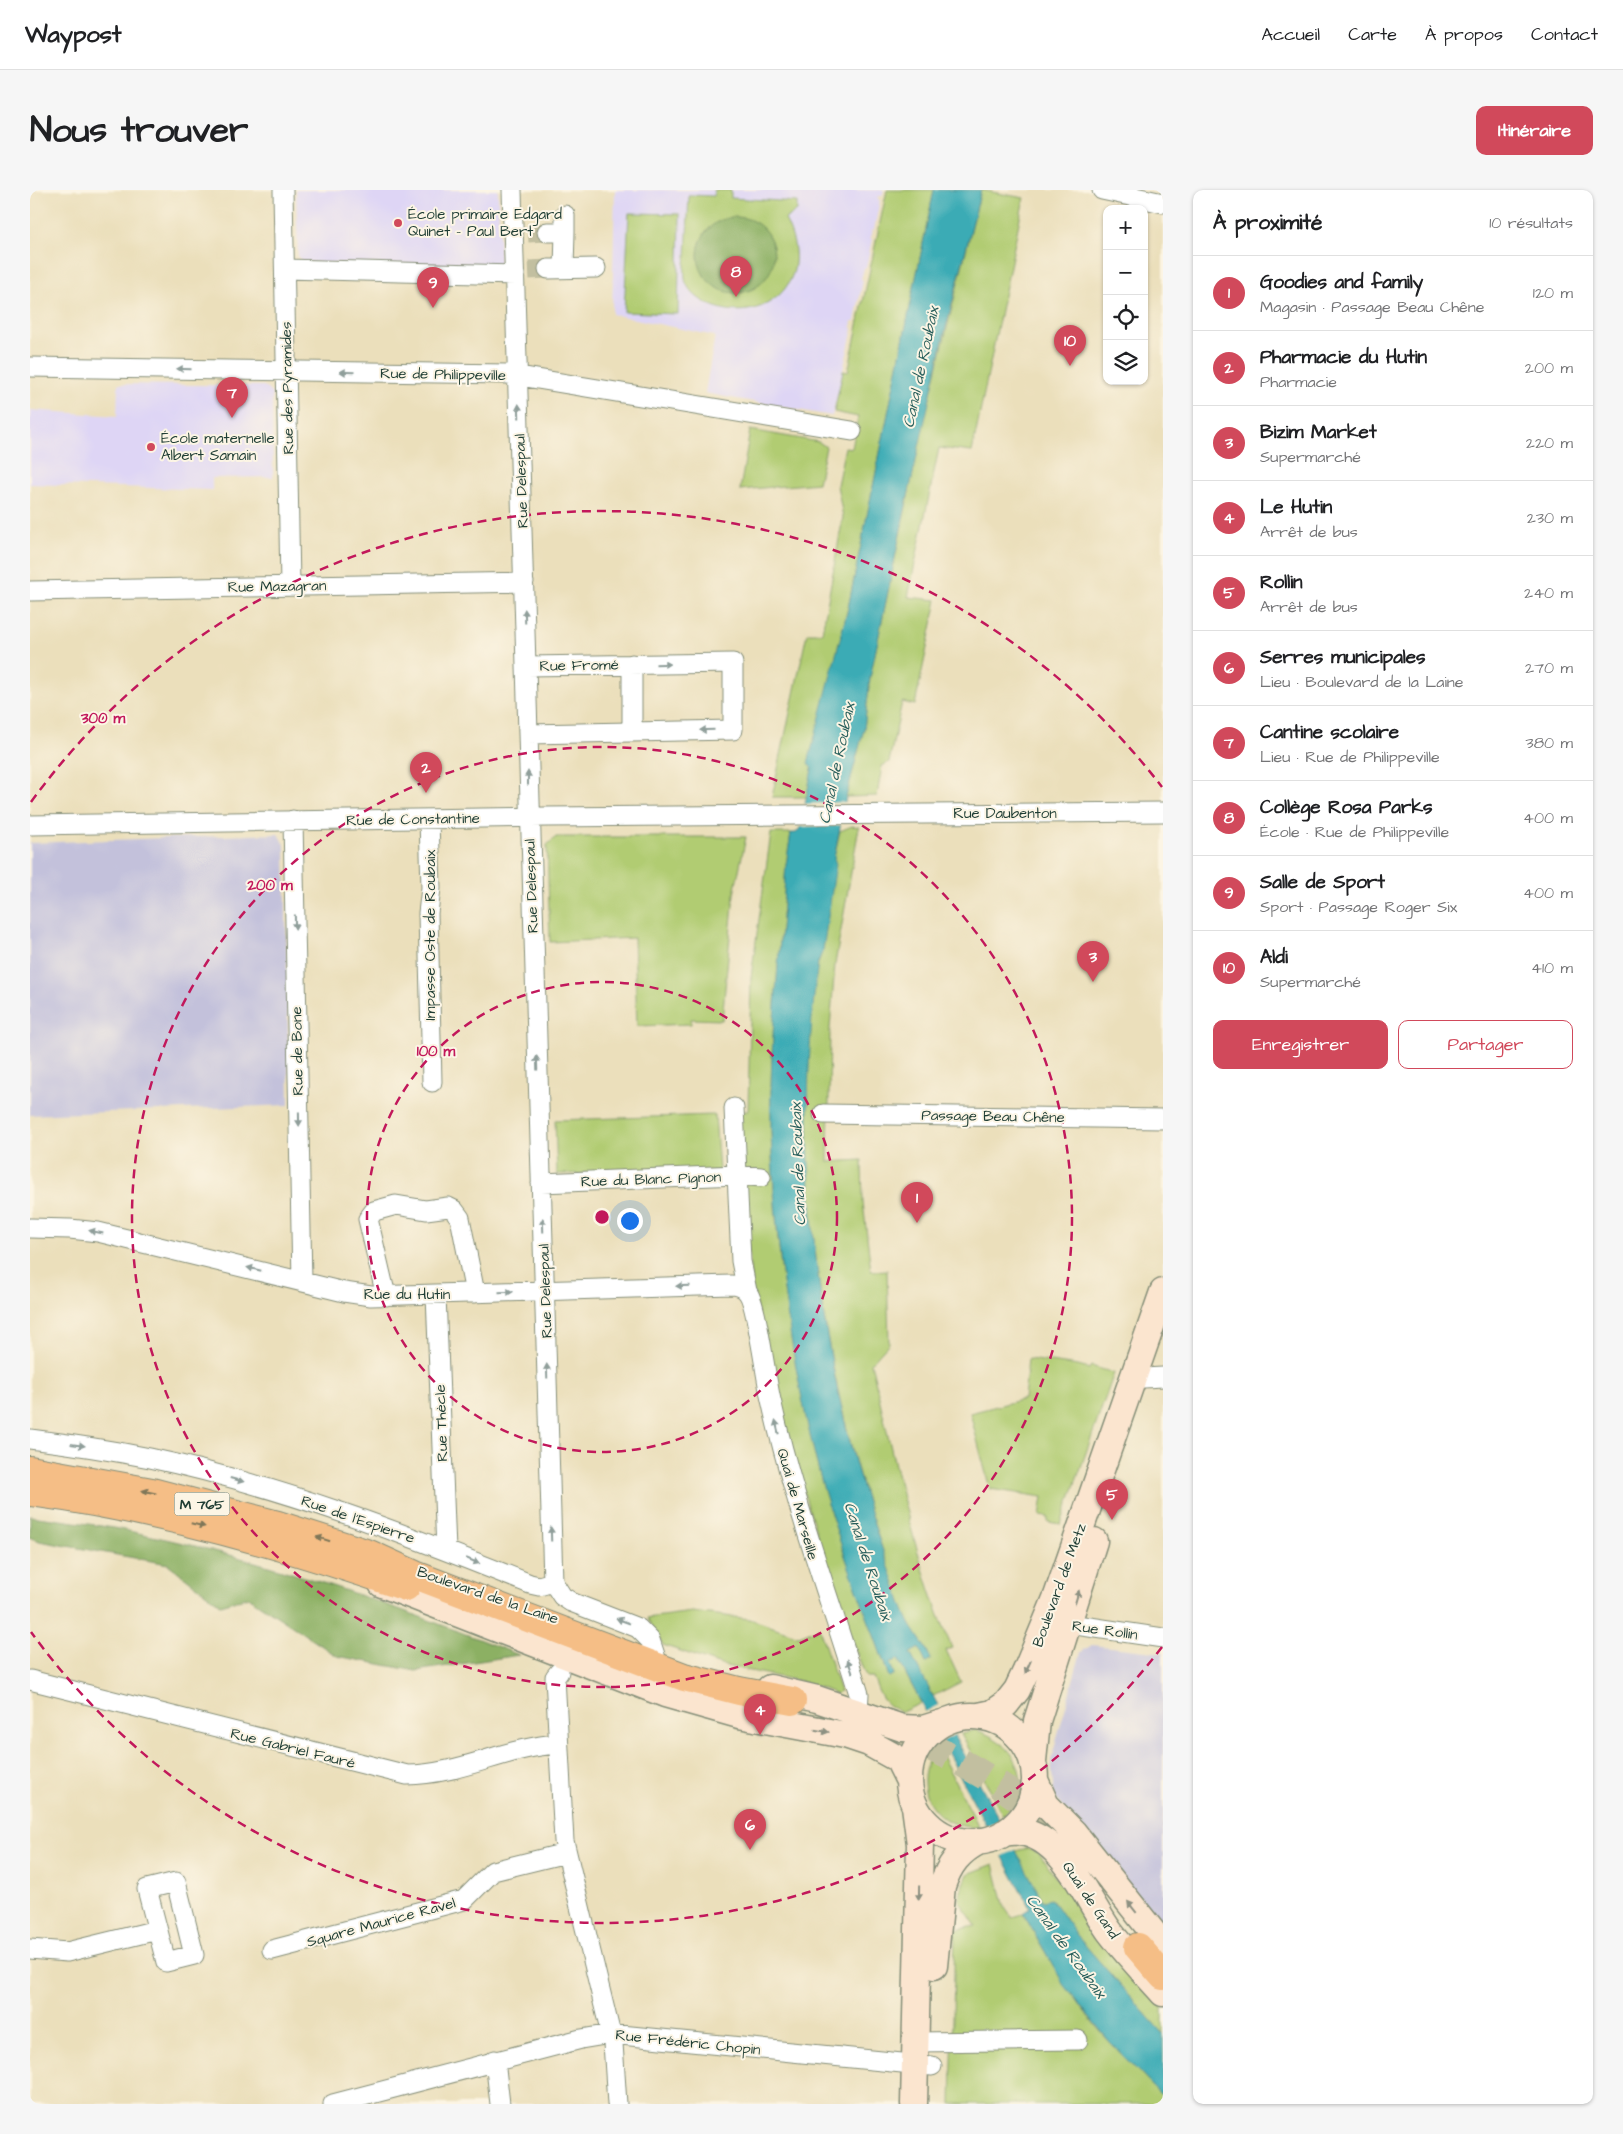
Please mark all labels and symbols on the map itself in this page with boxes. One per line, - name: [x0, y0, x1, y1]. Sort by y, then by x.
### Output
- place label: École primaire Edgard Quinet - Paul Bert: [408, 204, 562, 242]
- marker: École primaire Edgard Quinet - Paul Bert: [392, 217, 404, 229]
- pin: 8: [720, 256, 752, 297]
- pin: 9: [417, 267, 449, 308]
- water label: Canal de Roubaix: [897, 303, 945, 430]
- street label: Rue des Pyramides: [276, 321, 300, 455]
- pin: 10: [1054, 325, 1086, 366]
- street label: Rue de Philippeville: [380, 363, 506, 386]
- one-way arrow: [176, 365, 192, 373]
- one-way arrow: [339, 368, 355, 376]
- pin: 7: [216, 377, 248, 418]
- one-way arrow: [515, 403, 523, 419]
- place label: École maternelle Albert Samain: [161, 428, 275, 466]
- street label: Rue Delespaul: [509, 434, 534, 528]
- marker: École maternelle Albert Samain: [145, 441, 157, 453]
- street label: Rue Mazagran: [227, 575, 327, 599]
- one-way arrow: [521, 607, 529, 623]
- street label: Rue Fromé: [539, 654, 619, 677]
- one-way arrow: [656, 660, 672, 668]
- water label: Canal de Roubaix: [813, 699, 861, 826]
- text: 300 m: [80, 708, 125, 729]
- one-way arrow: [699, 727, 715, 735]
- pin: 2: [410, 752, 442, 793]
- one-way arrow: [524, 770, 532, 786]
- street label: Rue Daubenton: [953, 803, 1057, 824]
- street label: Rue de Constantine: [346, 808, 480, 831]
- street label: Rue Delespaul: [519, 839, 544, 933]
- street label: Impasse Oste de Roubaix: [420, 849, 441, 1020]
- text: 200 m: [246, 875, 293, 896]
- one-way arrow: [291, 914, 299, 930]
- pin: 3: [1077, 941, 1109, 982]
- street label: Rue de Bone: [286, 1006, 309, 1096]
- text: 100 m: [417, 1041, 456, 1062]
- one-way arrow: [533, 1055, 541, 1071]
- water label: Canal de Roubaix: [785, 1100, 811, 1226]
- street label: Passage Beau Chêne: [921, 1105, 1065, 1129]
- one-way arrow: [295, 1111, 303, 1127]
- street label: Rue du Blanc Pignon: [580, 1167, 722, 1193]
- pin: 1: [901, 1182, 933, 1223]
- centre of rings: [593, 1208, 611, 1226]
- your location: [617, 1208, 643, 1234]
- one-way arrow: [538, 1217, 546, 1233]
- one-way arrow: [89, 1228, 104, 1236]
- street label: Rue Delespaul: [533, 1244, 558, 1338]
- one-way arrow: [247, 1265, 262, 1273]
- one-way arrow: [674, 1282, 690, 1290]
- street label: Rue du Hutin: [364, 1284, 451, 1305]
- one-way arrow: [499, 1288, 515, 1296]
- one-way arrow: [543, 1363, 551, 1379]
- street label: Rue Thècle: [430, 1384, 453, 1462]
- one-way arrow: [773, 1420, 781, 1435]
- one-way arrow: [71, 1442, 87, 1450]
- street label: Quai de Marseille: [772, 1446, 823, 1562]
- one-way arrow: [229, 1477, 244, 1485]
- pin: 5: [1096, 1479, 1128, 1520]
- one-way arrow: [141, 1487, 157, 1495]
- street label: Rue de l'Espierre: [298, 1490, 417, 1549]
- road number: M 765: [174, 1492, 230, 1516]
- water label: Canal de Roubaix: [839, 1499, 898, 1625]
- street label: Boulevard de Metz: [1027, 1520, 1092, 1650]
- one-way arrow: [190, 1521, 205, 1529]
- one-way arrow: [547, 1525, 555, 1541]
- one-way arrow: [315, 1535, 330, 1543]
- one-way arrow: [466, 1558, 480, 1566]
- street label: Boulevard de la Laine: [414, 1561, 561, 1630]
- one-way arrow: [1073, 1589, 1081, 1604]
- street label: Rue Rollin: [1071, 1616, 1140, 1646]
- one-way arrow: [615, 1617, 630, 1625]
- one-way arrow: [846, 1658, 854, 1673]
- one-way arrow: [1023, 1660, 1031, 1674]
- pin: 4: [744, 1694, 776, 1735]
- street label: Rue Gabriel Fauré: [228, 1723, 357, 1774]
- one-way arrow: [815, 1728, 831, 1736]
- pin: 6: [734, 1809, 766, 1850]
- street label: Quai de Gand: [1057, 1857, 1124, 1943]
- one-way arrow: [915, 1885, 923, 1901]
- water label: Canal de Roubaix: [1021, 1890, 1112, 2004]
- street label: Square Maurice Ravel: [304, 1892, 458, 1952]
- one-way arrow: [1126, 1901, 1137, 1914]
- street label: Rue Frédéric Chopin: [614, 2024, 762, 2061]

